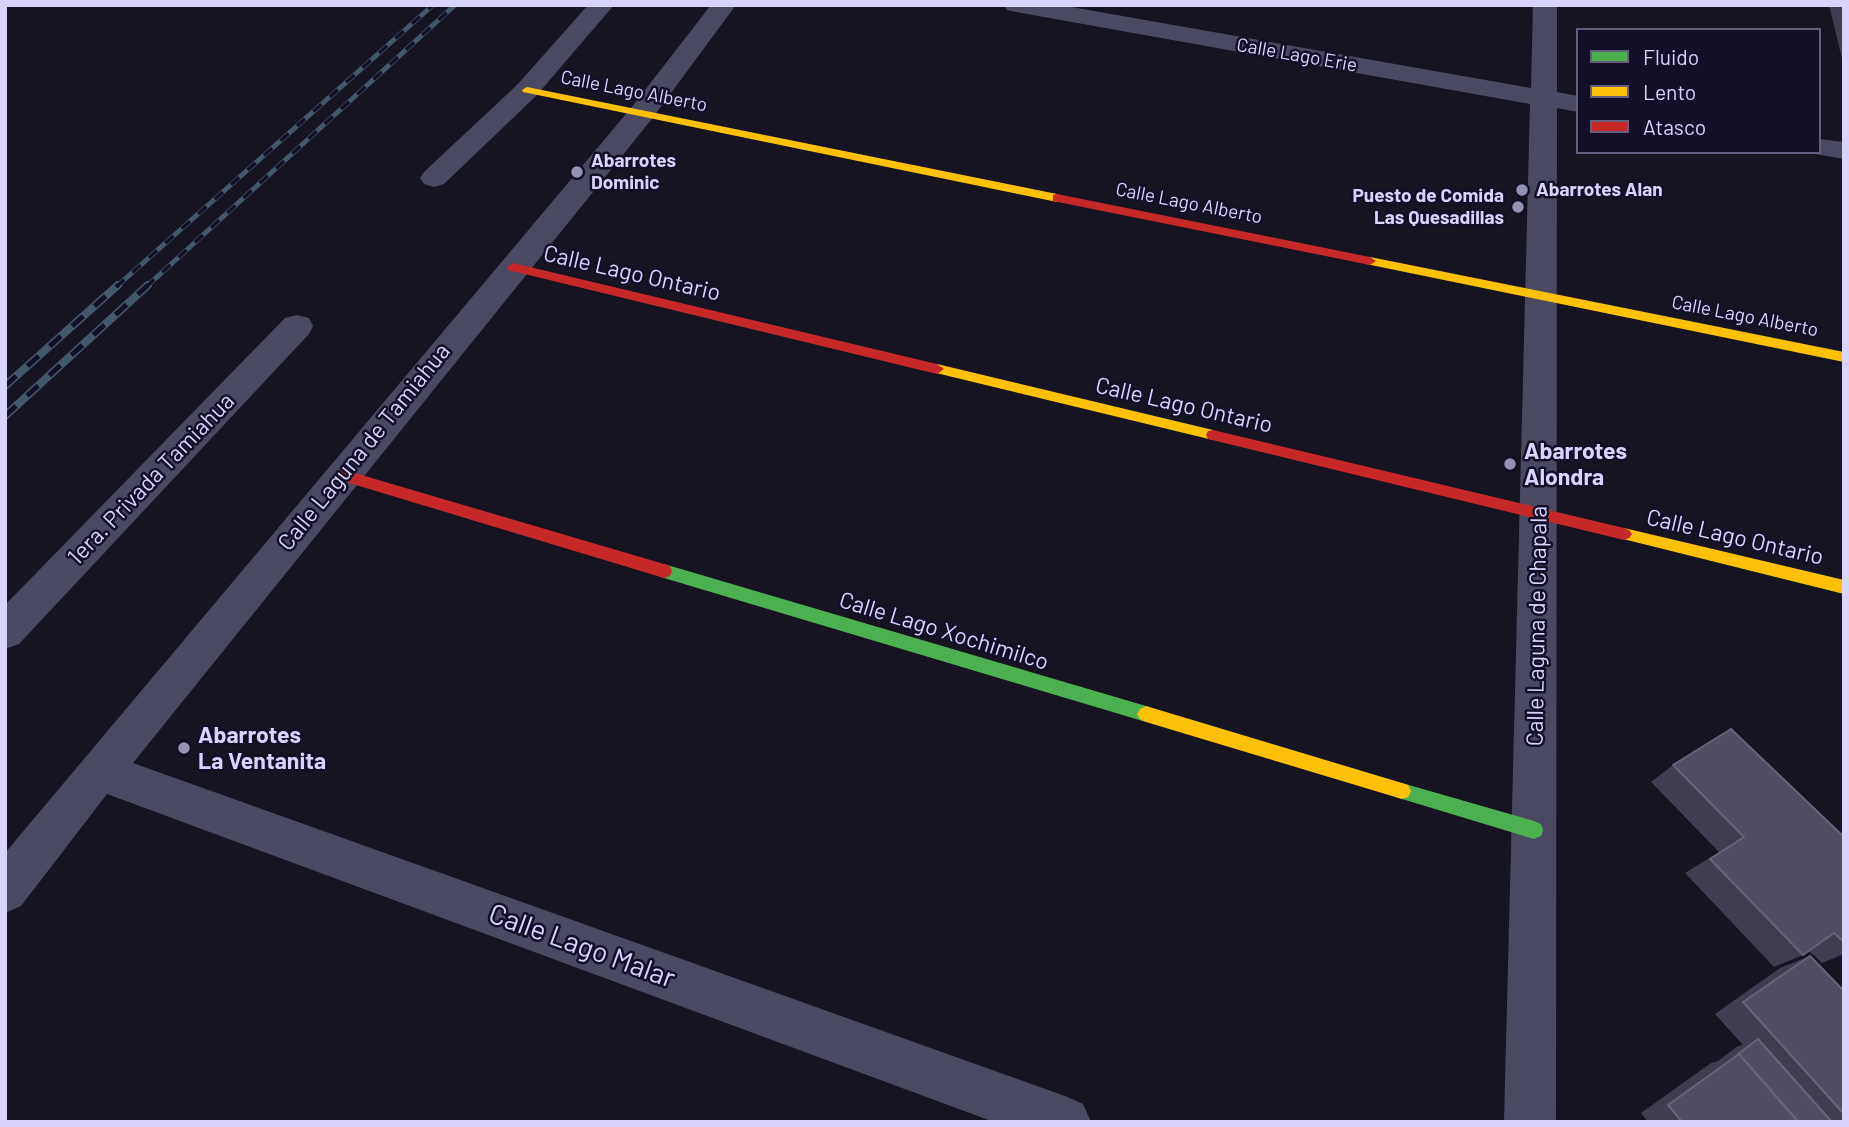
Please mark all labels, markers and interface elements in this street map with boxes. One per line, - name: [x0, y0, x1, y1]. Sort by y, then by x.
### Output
- legend: [1576, 28, 1821, 154]
- street label: Calle Lago Erie: [1235, 33, 1359, 77]
- text: Fluido: [1643, 44, 1699, 69]
- street label: Calle Lago Alberto: [559, 66, 709, 116]
- text: Lento: [1643, 79, 1696, 104]
- text: Atasco: [1643, 114, 1706, 139]
- place label: Abarrotes Dominic: [591, 150, 676, 194]
- marker: Abarrotes Dominic: [569, 164, 585, 180]
- street label: Calle Lago Alberto: [1114, 178, 1264, 228]
- place label: Abarrotes Alan: [1536, 179, 1663, 201]
- marker: Abarrotes Alan: [1514, 182, 1530, 198]
- place label: Puesto de Comida Las Quesadillas: [1353, 185, 1504, 229]
- marker: Puesto de Comida Las Quesadillas: [1510, 199, 1526, 215]
- street label: Calle Lago Ontario: [541, 239, 723, 307]
- street label: Calle Lago Alberto: [1670, 291, 1820, 341]
- street label: Calle Laguna de Tamiahua: [272, 338, 456, 556]
- street label: Calle Lago Ontario: [1093, 371, 1275, 439]
- street label: 1era. Privada Tamiahua: [62, 387, 240, 571]
- place label: Abarrotes Alondra: [1524, 437, 1627, 491]
- marker: Abarrotes Alondra: [1502, 456, 1518, 472]
- street label: Calle Lago Ontario: [1644, 503, 1826, 571]
- street label: Calle Laguna de Chapala: [1521, 506, 1553, 746]
- street label: Calle Lago Xochimilco: [836, 586, 1052, 676]
- place label: Abarrotes La Ventanita: [198, 721, 326, 775]
- marker: Abarrotes La Ventanita: [176, 740, 192, 756]
- street label: Calle Lago Malar: [484, 897, 680, 995]

